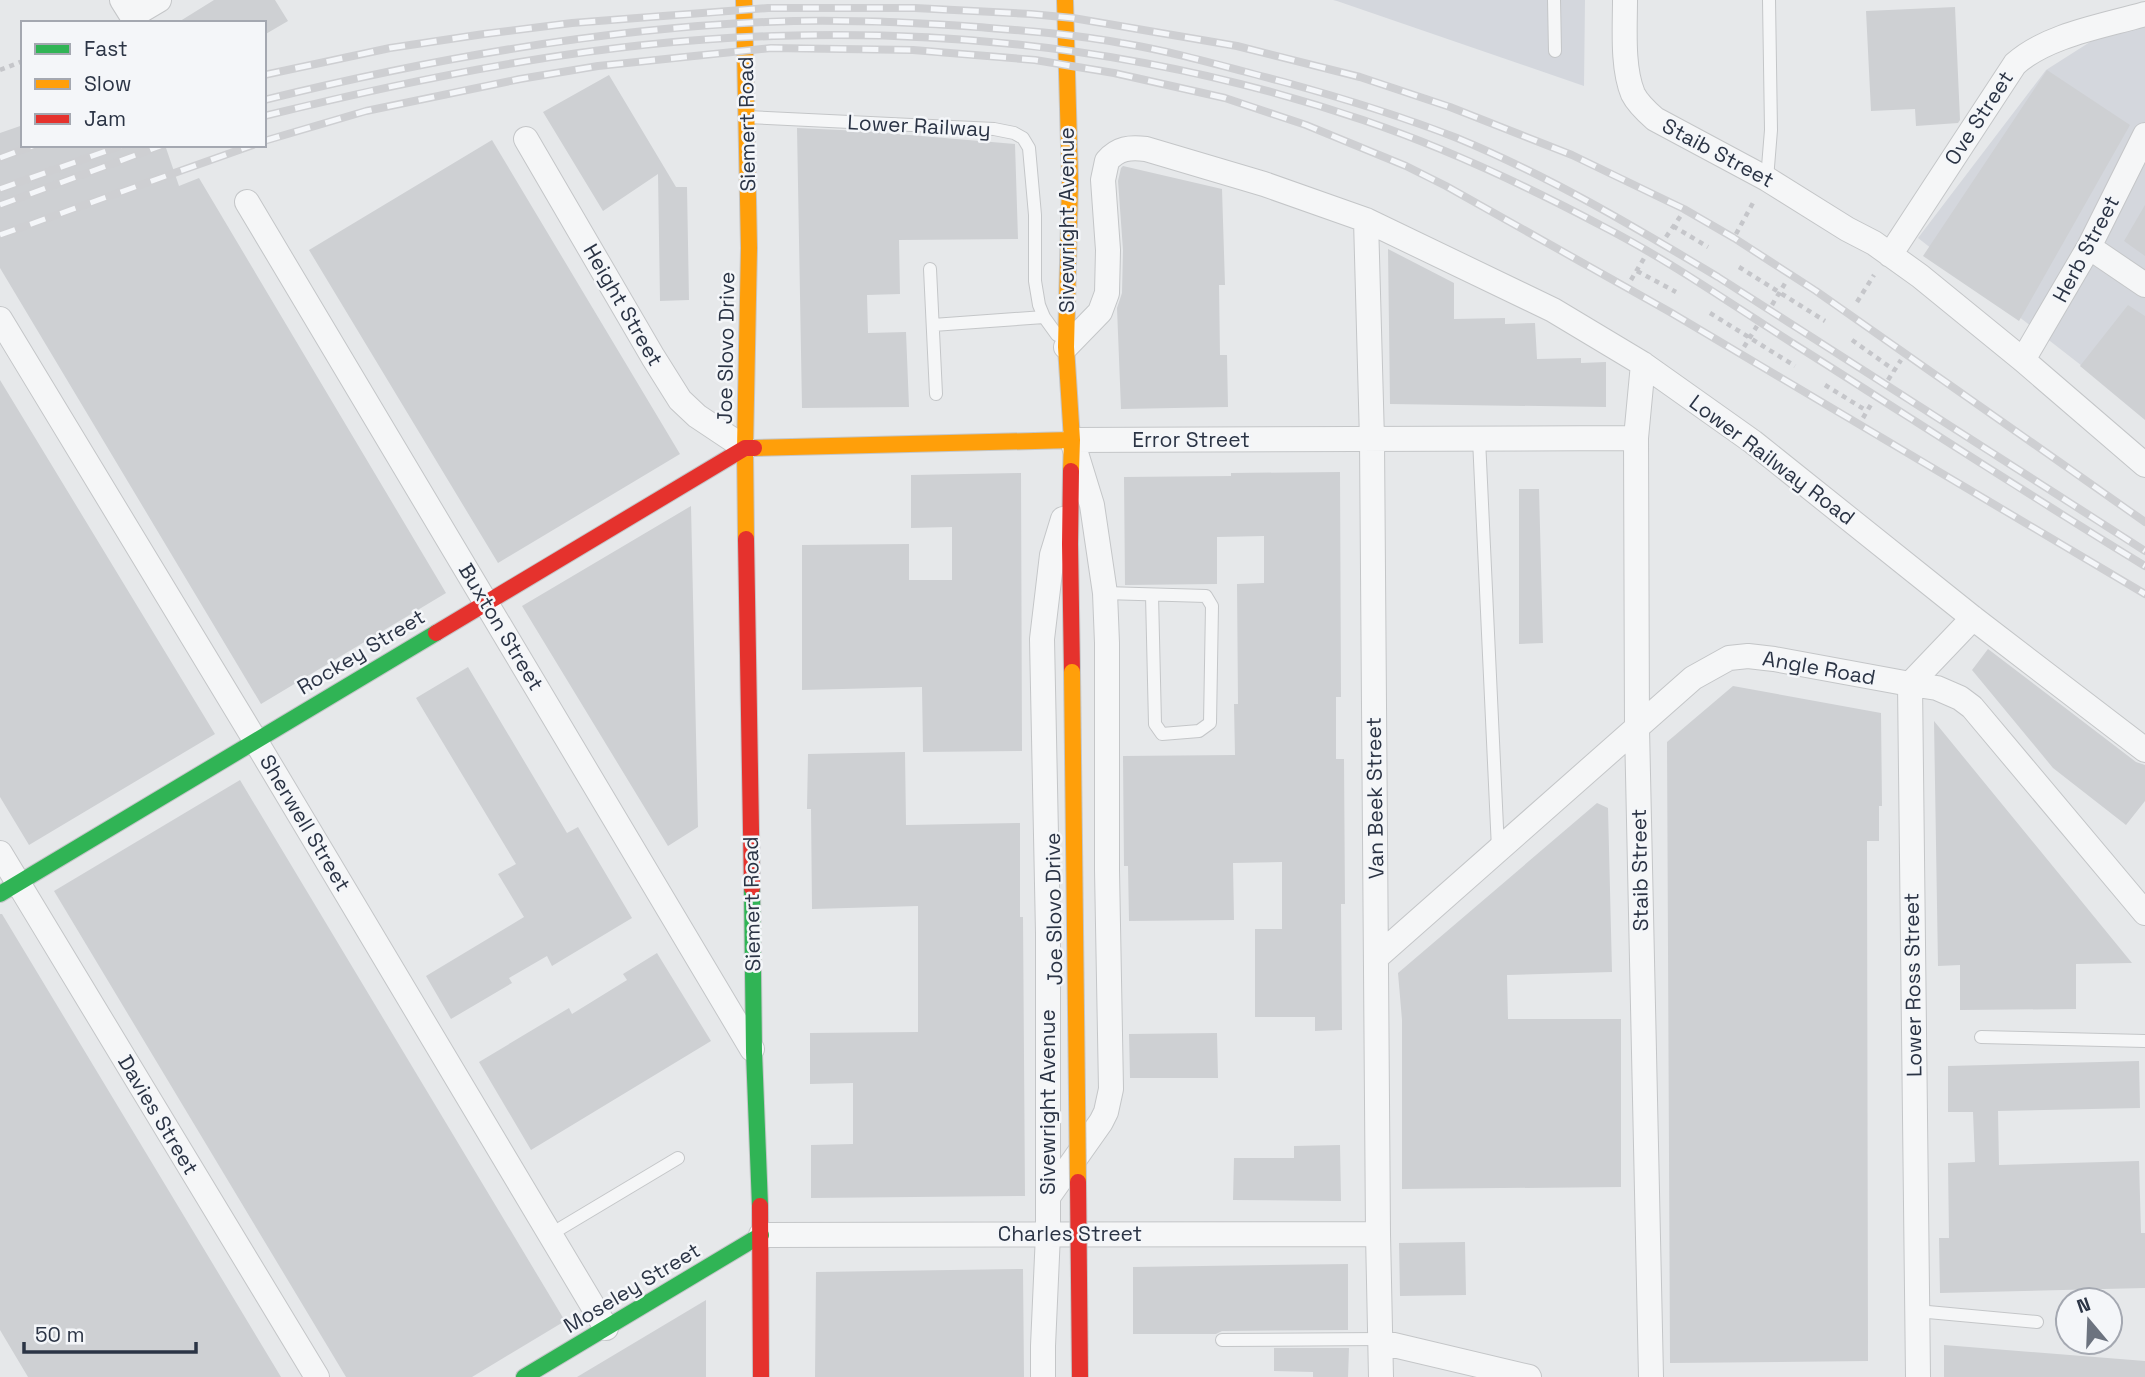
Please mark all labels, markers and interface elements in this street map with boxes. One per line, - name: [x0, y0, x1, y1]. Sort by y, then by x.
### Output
- legend: [21, 21, 266, 147]
- text: Fast: [84, 35, 128, 62]
- street label: Siemert Road: [732, 56, 761, 192]
- street label: Ove Street: [1938, 66, 2019, 170]
- text: Slow: [84, 70, 132, 97]
- text: Jam: [84, 105, 126, 132]
- street label: Lower Railway: [847, 108, 991, 143]
- street label: Staib Street: [1658, 112, 1779, 193]
- street label: Sivewright Avenue: [1053, 127, 1080, 313]
- street label: Herb Street: [2046, 191, 2125, 307]
- street label: Height Street: [578, 239, 669, 371]
- street label: Joe Slovo Drive: [711, 271, 740, 425]
- street label: Lower Railway Road: [1684, 389, 1860, 531]
- street label: Error Street: [1132, 426, 1250, 453]
- street label: Buxton Street: [453, 558, 550, 695]
- street label: Rockey Street: [292, 603, 430, 700]
- street label: Angle Road: [1761, 644, 1878, 691]
- street label: Van Beek Street: [1360, 717, 1389, 879]
- street label: Sherwell Street: [254, 749, 357, 896]
- street label: Staib Street: [1625, 808, 1654, 932]
- street label: Joe Slovo Drive: [1039, 832, 1068, 986]
- street label: Siemert Road: [737, 836, 766, 972]
- street label: Lower Ross Street: [1897, 893, 1928, 1077]
- street label: Sivewright Avenue: [1034, 1009, 1061, 1195]
- street label: Davies Street: [112, 1050, 205, 1180]
- street label: Charles Street: [998, 1220, 1142, 1247]
- street label: Moseley Street: [559, 1236, 705, 1339]
- north arrow: [2054, 1286, 2124, 1356]
- text: N: [2074, 1292, 2094, 1319]
- scale bar: [24, 1310, 196, 1354]
- text: 50 m: [35, 1321, 85, 1348]

